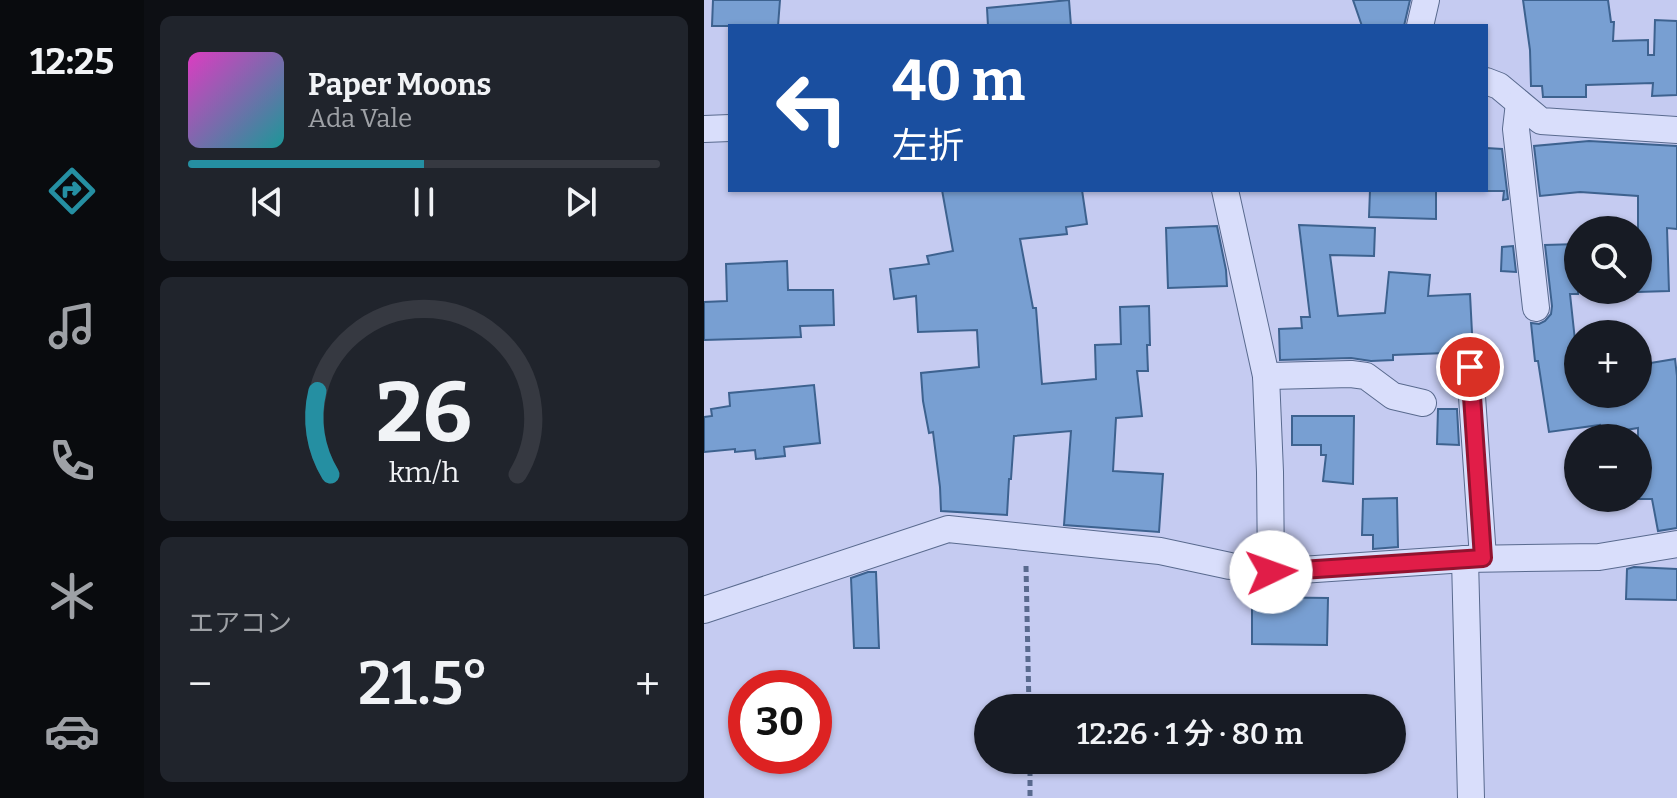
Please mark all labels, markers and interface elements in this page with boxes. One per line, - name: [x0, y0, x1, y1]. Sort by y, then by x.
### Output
- text: 12:25: [30, 40, 114, 84]
- text: 40 m: [892, 48, 1025, 115]
- icon: left: [760, 56, 864, 160]
- text: Paper Moons: [308, 67, 491, 103]
- text: Ada Vale: [308, 103, 412, 134]
- text: 左折: [892, 124, 964, 168]
- icon: directions: [44, 163, 100, 219]
- icon: previous: [245, 180, 289, 224]
- icon: pause: [402, 180, 446, 224]
- icon: next: [559, 180, 603, 224]
- map controls: [1564, 216, 1652, 512]
- button: search: [1564, 216, 1652, 304]
- icon: music: [44, 298, 100, 354]
- button: +: [1564, 320, 1652, 408]
- pin: [1436, 333, 1504, 401]
- icon: arrive: [1448, 345, 1492, 389]
- text: 26: [376, 363, 472, 463]
- button: −: [1564, 424, 1652, 512]
- icon: phone: [44, 433, 100, 489]
- text: km/h: [389, 455, 460, 490]
- position arrow: [1229, 530, 1313, 614]
- icon: climate: [44, 568, 100, 624]
- text: エアコン: [188, 608, 292, 639]
- text: 21.5°: [358, 648, 489, 720]
- text: −: [188, 658, 212, 711]
- text: +: [635, 658, 660, 711]
- speed limit sign: 30: [728, 670, 832, 774]
- icon: car: [44, 703, 100, 759]
- text: 12:26 · 1 分 · 80 m: [1077, 716, 1303, 752]

